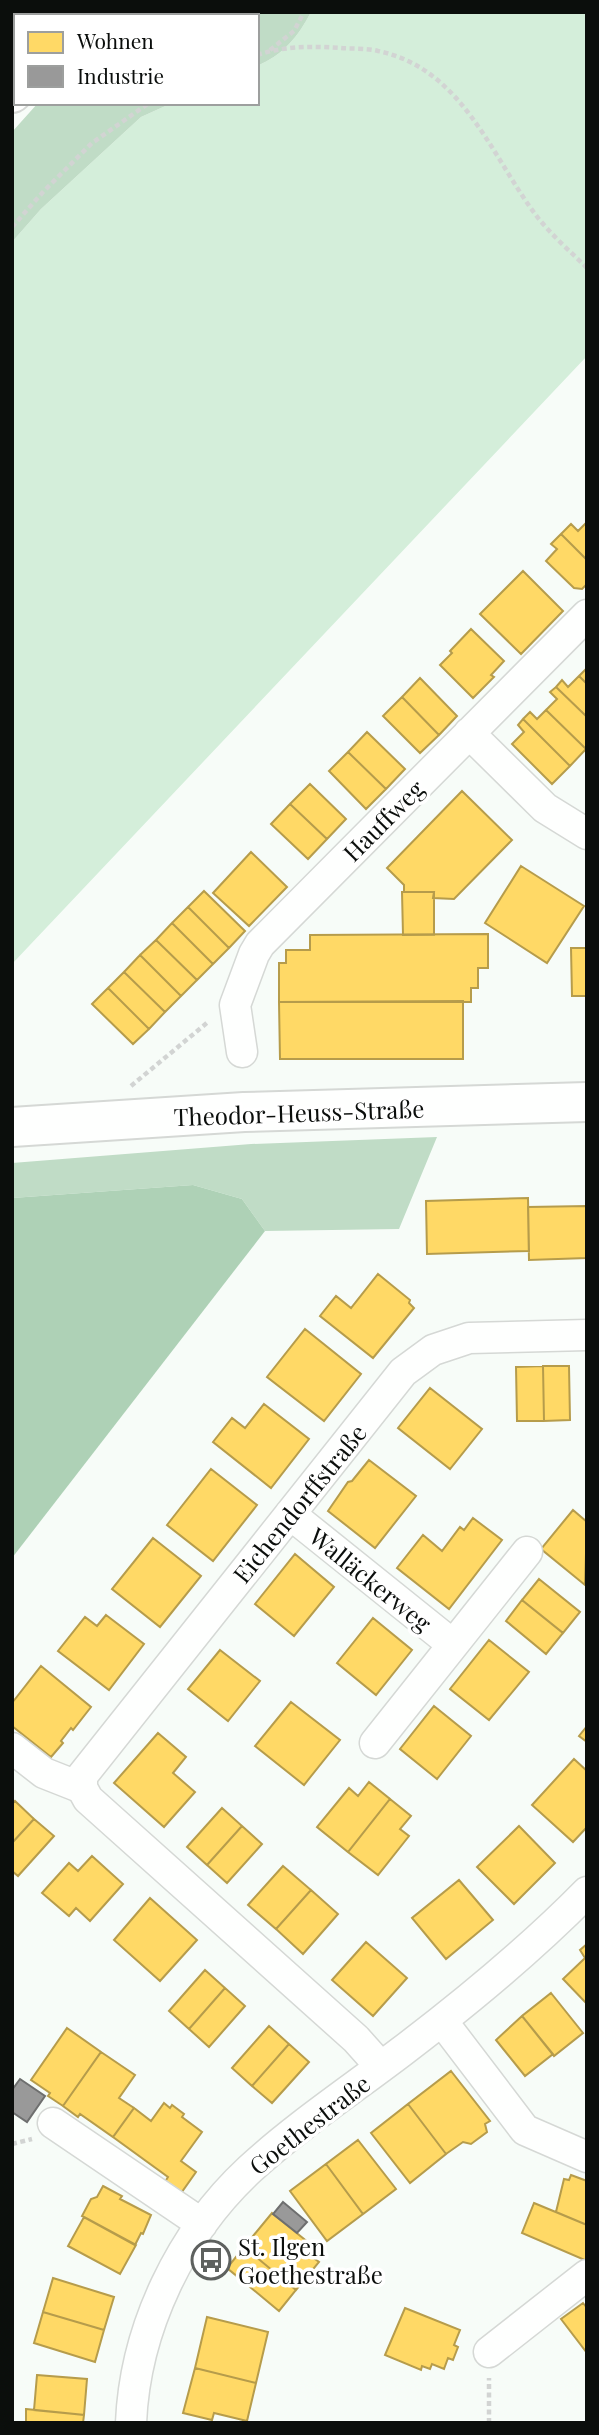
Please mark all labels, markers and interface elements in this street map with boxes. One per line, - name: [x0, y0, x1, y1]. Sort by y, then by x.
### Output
- legend: [14, 14, 259, 105]
- text: Wohnen: [76, 26, 154, 54]
- text: Industrie: [77, 61, 164, 89]
- street label: Hauffweg: [335, 772, 431, 868]
- street label: Theodor-Heuss-Straße: [173, 1092, 425, 1132]
- street label: Eichendorffstraße: [225, 1417, 373, 1589]
- street label: Walläckerweg: [303, 1519, 439, 1638]
- street label: Goethestraße: [242, 2067, 376, 2181]
- place label: St. Ilgen Goethestraße: [238, 2230, 383, 2290]
- bus stop icon: St. Ilgen Goethestraße: [190, 2239, 232, 2281]

